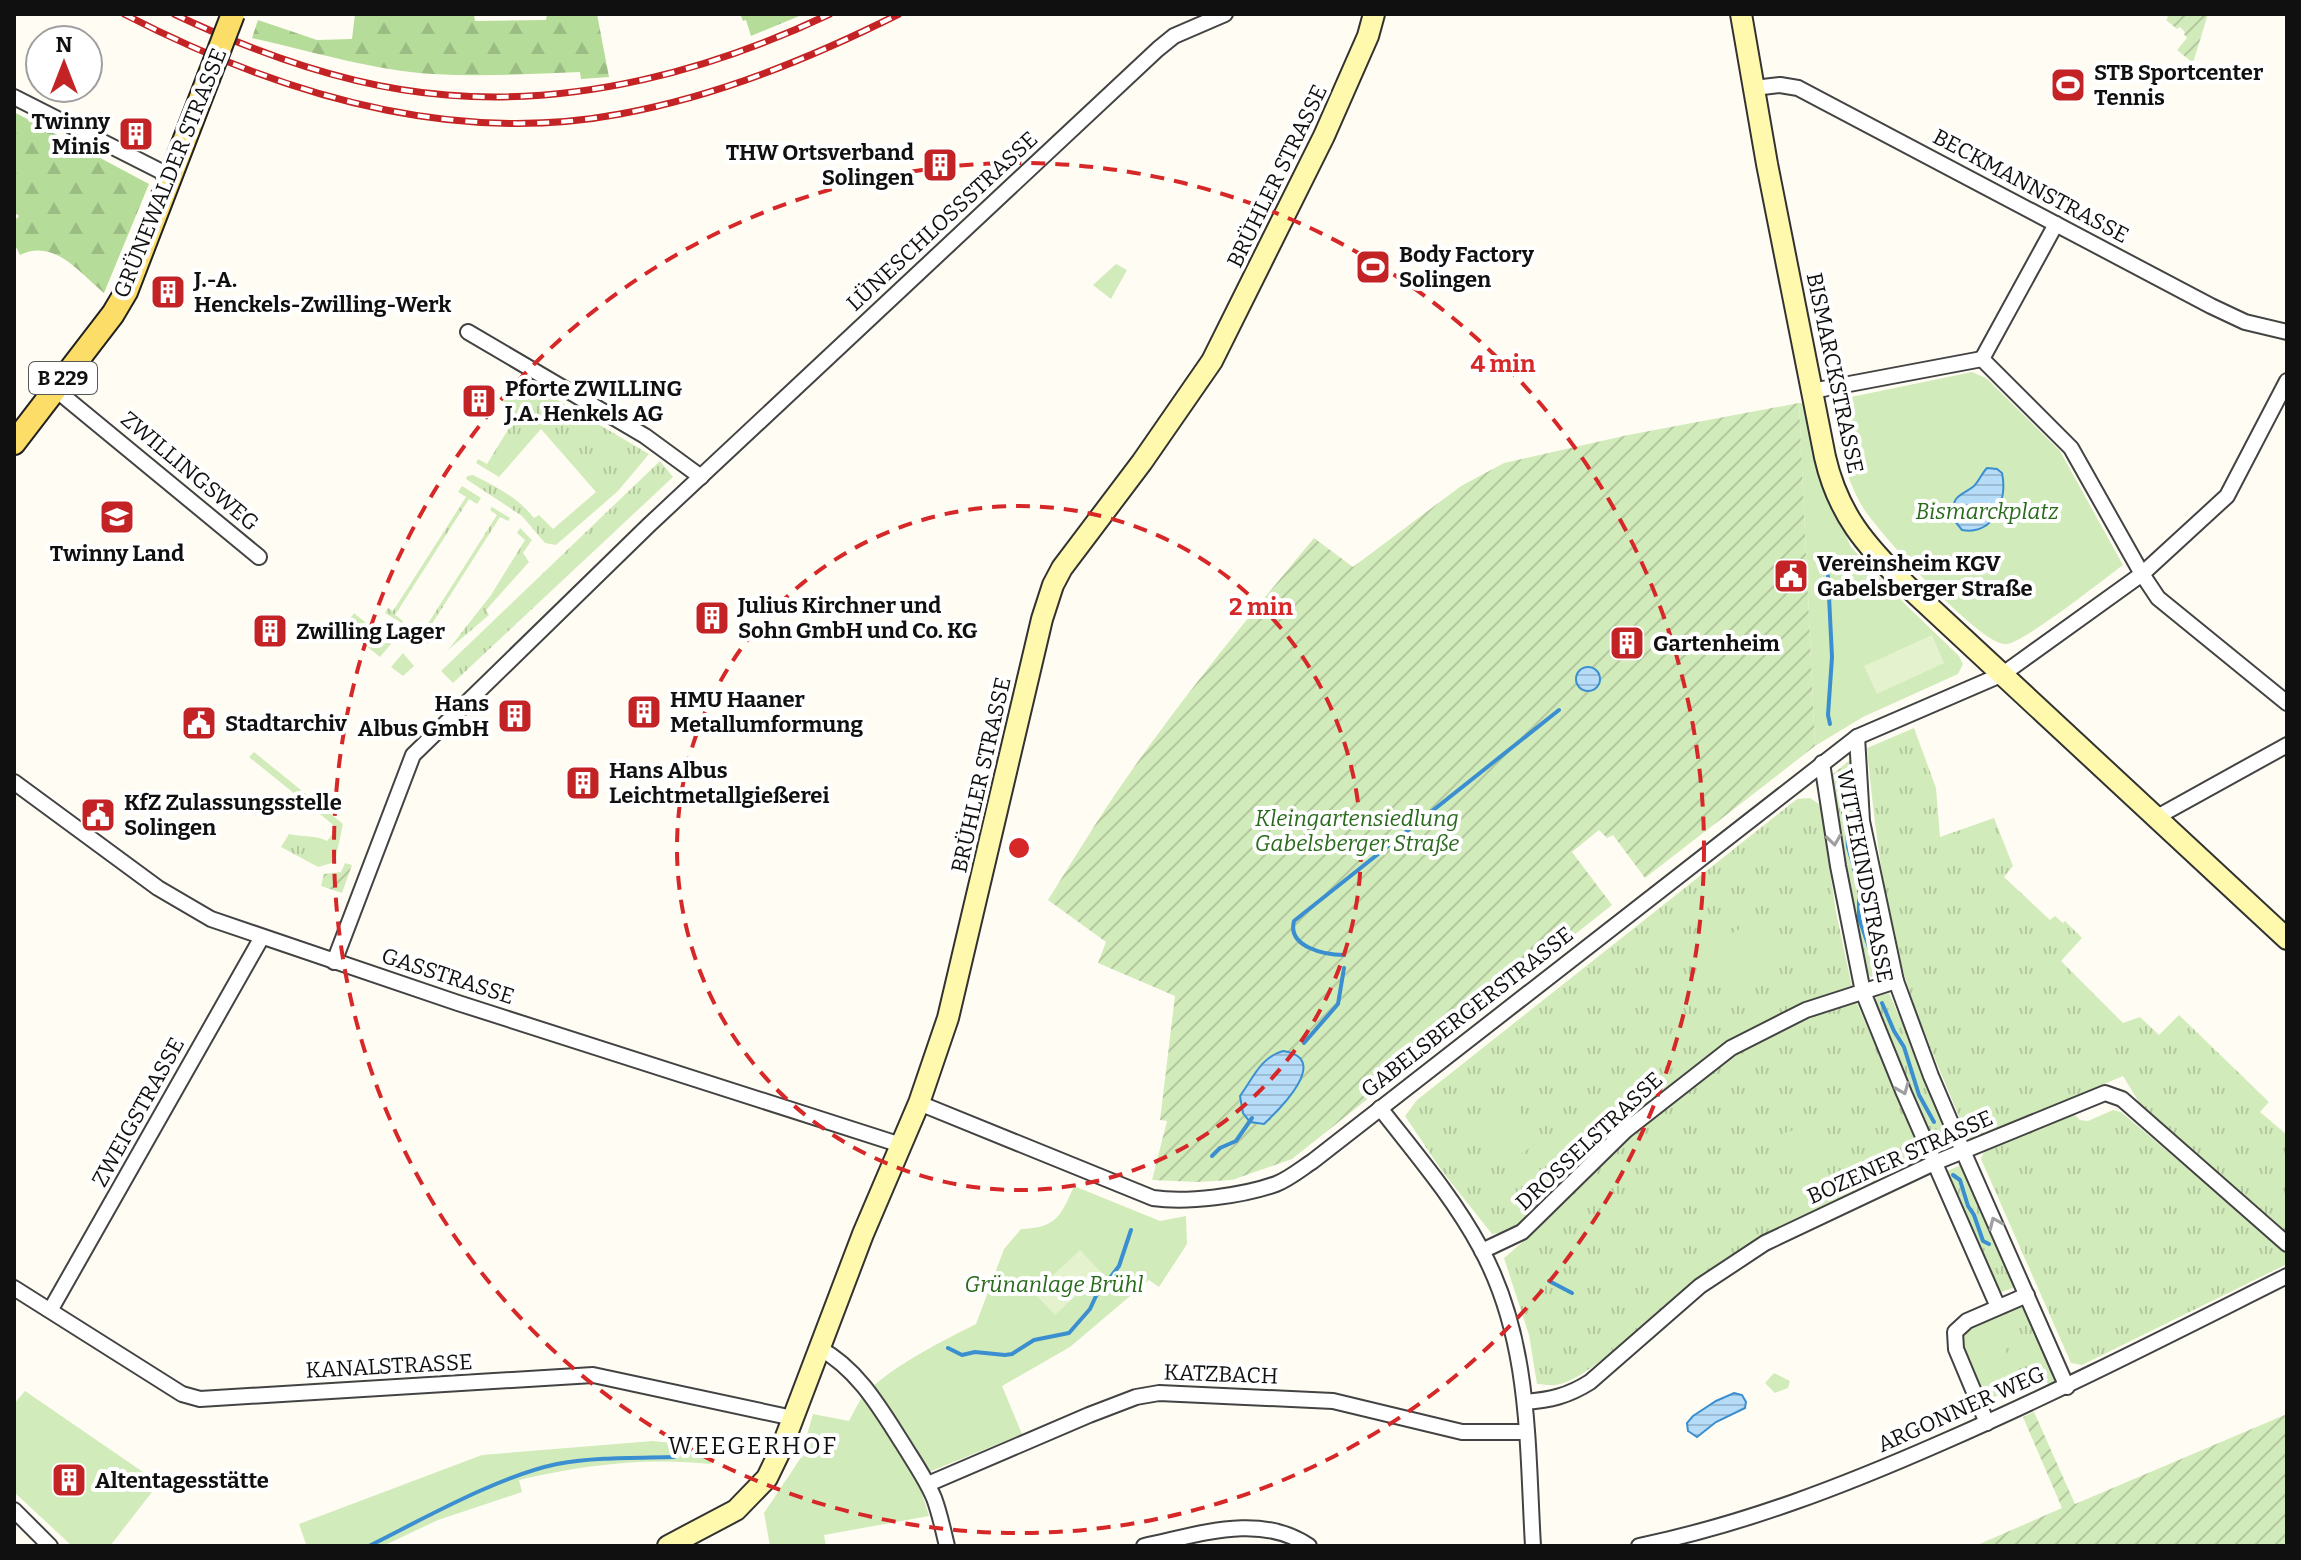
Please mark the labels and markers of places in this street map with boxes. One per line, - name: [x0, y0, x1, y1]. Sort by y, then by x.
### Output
- place label: STB Sportcenter Tennis: [2094, 59, 2264, 111]
- sports icon: STB Sportcenter Tennis: [2049, 66, 2087, 104]
- place label: Twinny Minis: [31, 108, 111, 160]
- building icon: Twinny Minis: [117, 115, 155, 153]
- place label: THW Ortsverband Solingen: [726, 139, 914, 191]
- building icon: THW Ortsverband Solingen: [921, 146, 959, 184]
- place label: Body Factory Solingen: [1399, 241, 1535, 293]
- sports icon: Body Factory Solingen: [1354, 248, 1392, 286]
- place label: J.-A. Henckels-Zwilling-Werk: [193, 266, 451, 318]
- building icon: J.-A. Henckels-Zwilling-Werk: [149, 273, 187, 311]
- place label: Pforte ZWILLING J.A. Henkels AG: [504, 375, 683, 427]
- building icon: Pforte ZWILLING J.A. Henkels AG: [460, 382, 498, 420]
- school or university icon: Twinny Land: [98, 498, 136, 536]
- place label: Twinny Land: [50, 540, 184, 567]
- place label: Vereinsheim KGV Gabelsberger Straße: [1817, 550, 2032, 602]
- public building icon: Vereinsheim KGV Gabelsberger Straße: [1772, 557, 1810, 595]
- place label: Julius Kirchner und Sohn GmbH und Co. KG: [737, 592, 978, 644]
- building icon: Julius Kirchner und Sohn GmbH und Co. KG: [693, 599, 731, 637]
- building icon: Zwilling Lager: [251, 612, 289, 650]
- place label: Zwilling Lager: [296, 618, 446, 645]
- building icon: Gartenheim: [1608, 624, 1646, 662]
- place label: Gartenheim: [1653, 630, 1780, 657]
- place label: HMU Haaner Metallumformung: [670, 686, 863, 738]
- place label: Hans Albus GmbH: [358, 690, 489, 742]
- building icon: HMU Haaner Metallumformung: [625, 693, 663, 731]
- building icon: Hans Albus GmbH: [496, 697, 534, 735]
- public building icon: Stadtarchiv: [180, 704, 218, 742]
- place label: Stadtarchiv: [225, 710, 348, 737]
- place label: Hans Albus Leichtmetallgießerei: [609, 757, 829, 809]
- building icon: Hans Albus Leichtmetallgießerei: [564, 764, 602, 802]
- place label: KfZ Zulassungsstelle Solingen: [124, 789, 342, 841]
- public building icon: KfZ Zulassungsstelle Solingen: [79, 796, 117, 834]
- centre of rings: [1005, 834, 1033, 862]
- building icon: Altentagesstätte: [50, 1461, 88, 1499]
- place label: Altentagesstätte: [95, 1467, 269, 1494]

